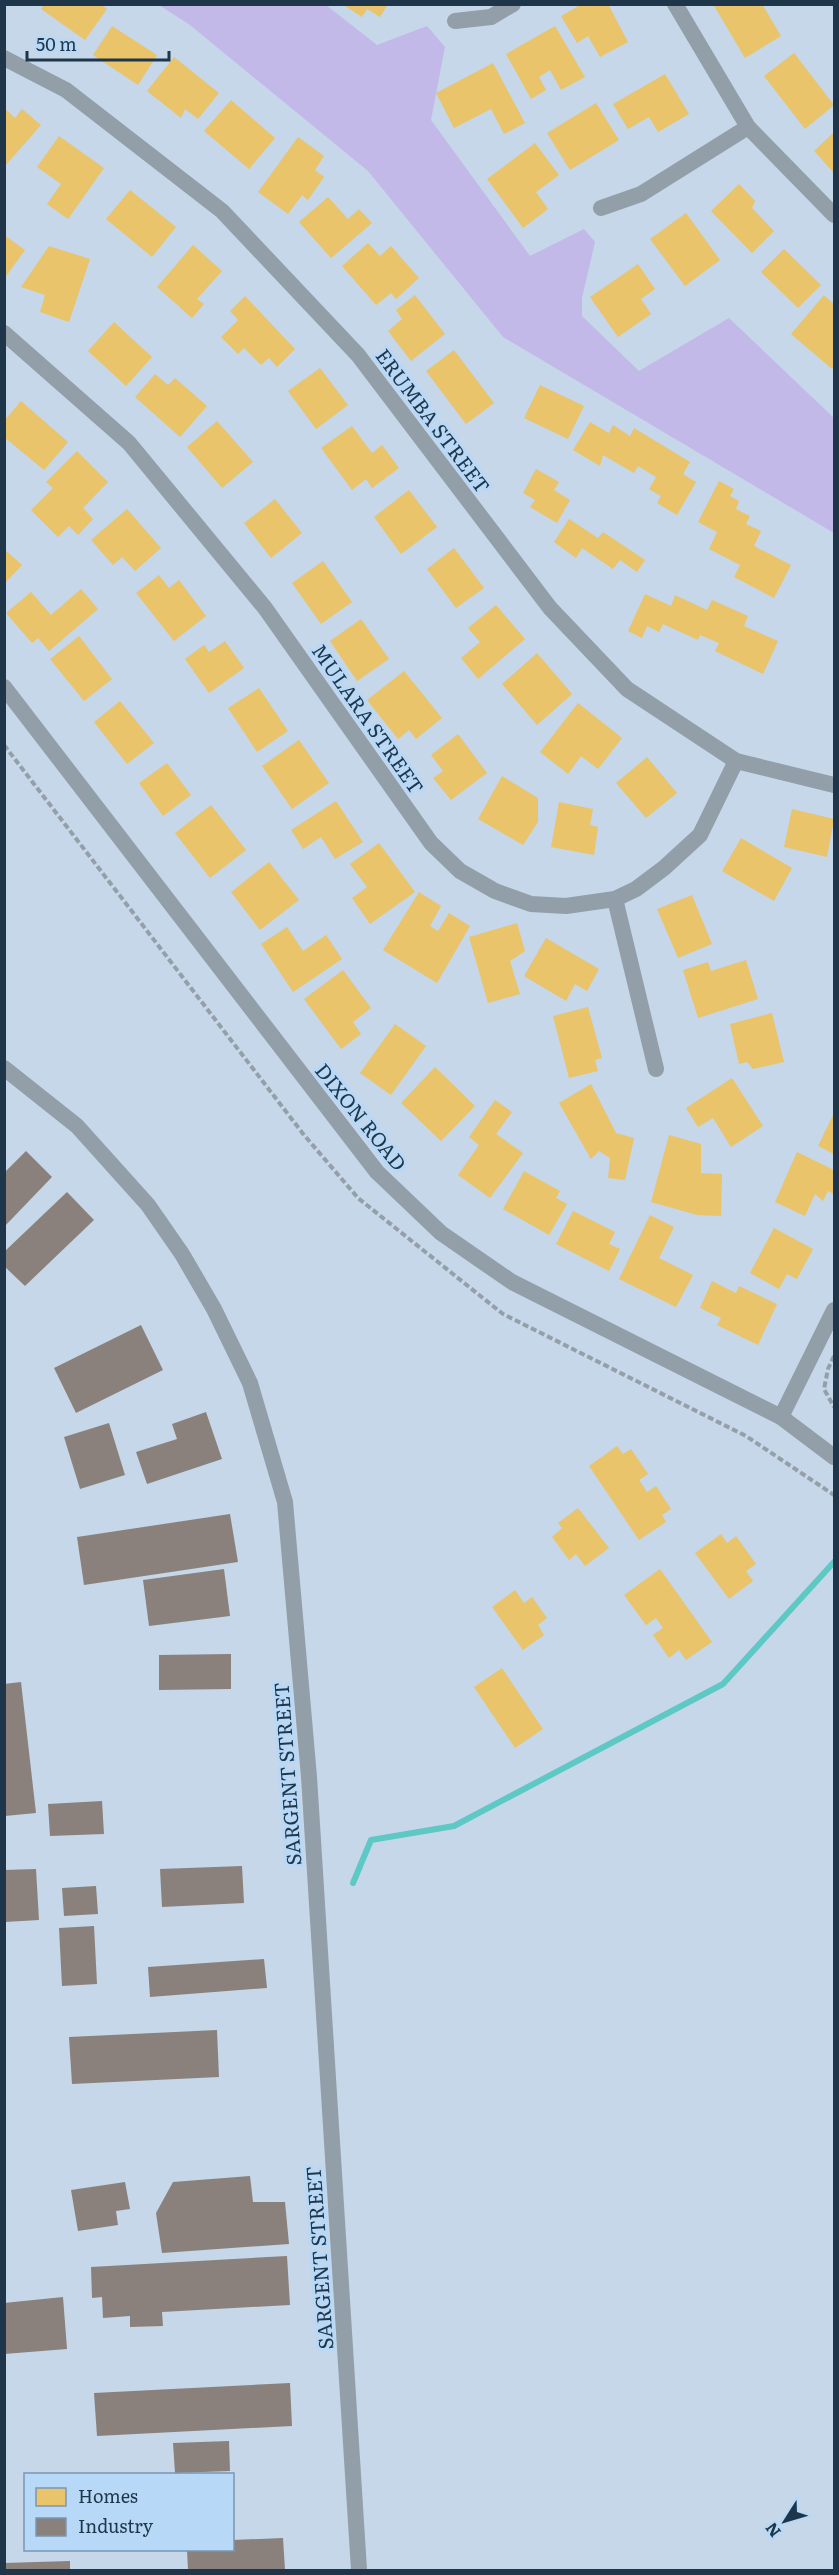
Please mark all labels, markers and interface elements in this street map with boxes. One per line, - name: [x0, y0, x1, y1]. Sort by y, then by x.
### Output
- scale bar: [27, 24, 170, 62]
- text: 50 m: [36, 30, 77, 57]
- street label: ERUMBA STREET: [370, 341, 498, 499]
- street label: MULARA STREET: [306, 637, 432, 799]
- street label: DIXON ROAD: [309, 1056, 415, 1176]
- street label: SARGENT STREET: [265, 1681, 307, 1867]
- street label: SARGENT STREET: [297, 2165, 339, 2351]
- legend: [24, 2473, 234, 2551]
- text: Homes: [78, 2482, 138, 2509]
- north arrow: [755, 2491, 815, 2551]
- text: Industry: [78, 2512, 154, 2539]
- text: N: [759, 2518, 786, 2543]

